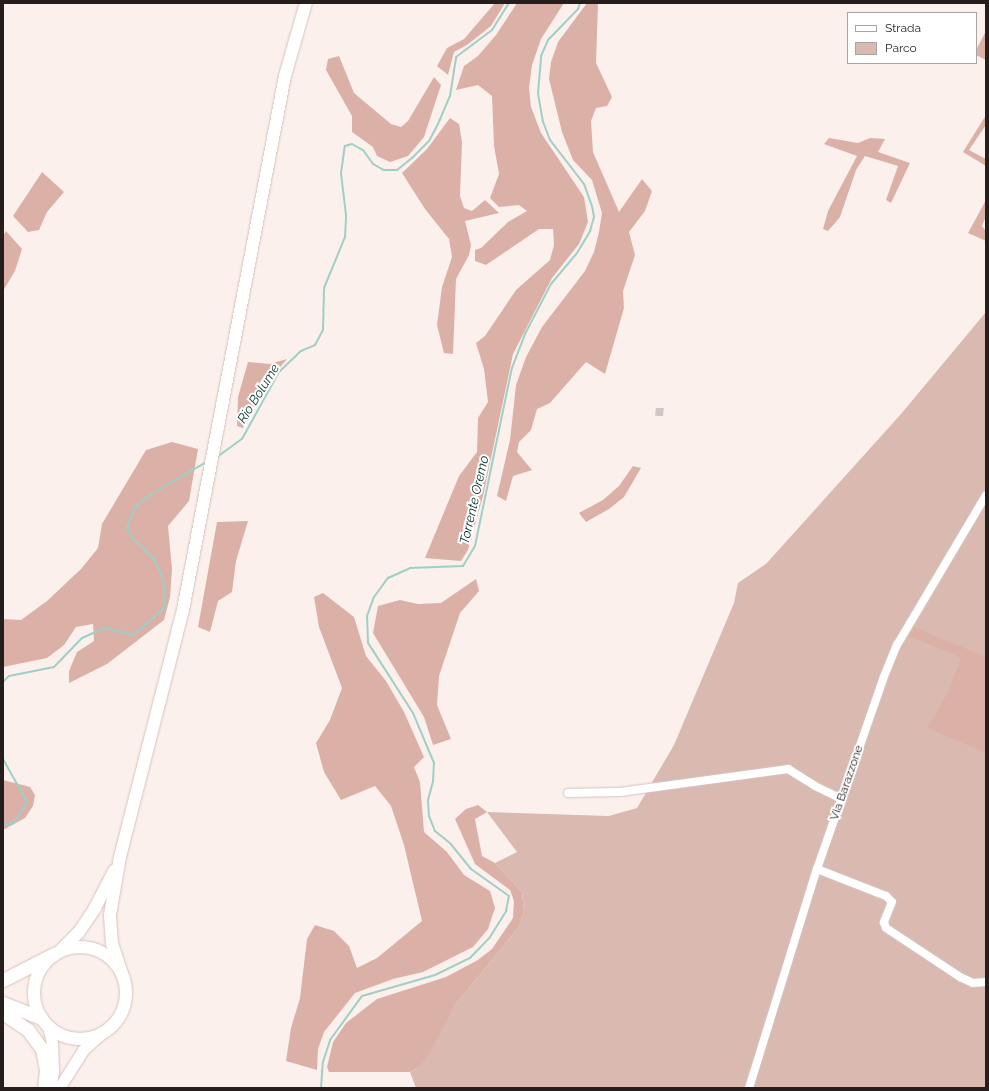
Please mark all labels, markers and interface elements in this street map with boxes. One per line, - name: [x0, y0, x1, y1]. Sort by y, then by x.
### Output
- legend: [847, 12, 977, 64]
- text: Strada: [885, 21, 921, 35]
- text: Parco: [885, 41, 917, 55]
- water label: Rio Bolume: [235, 362, 283, 426]
- water label: Torrente Oremo: [457, 454, 493, 546]
- street label: Via Barazzone: [827, 744, 867, 822]

